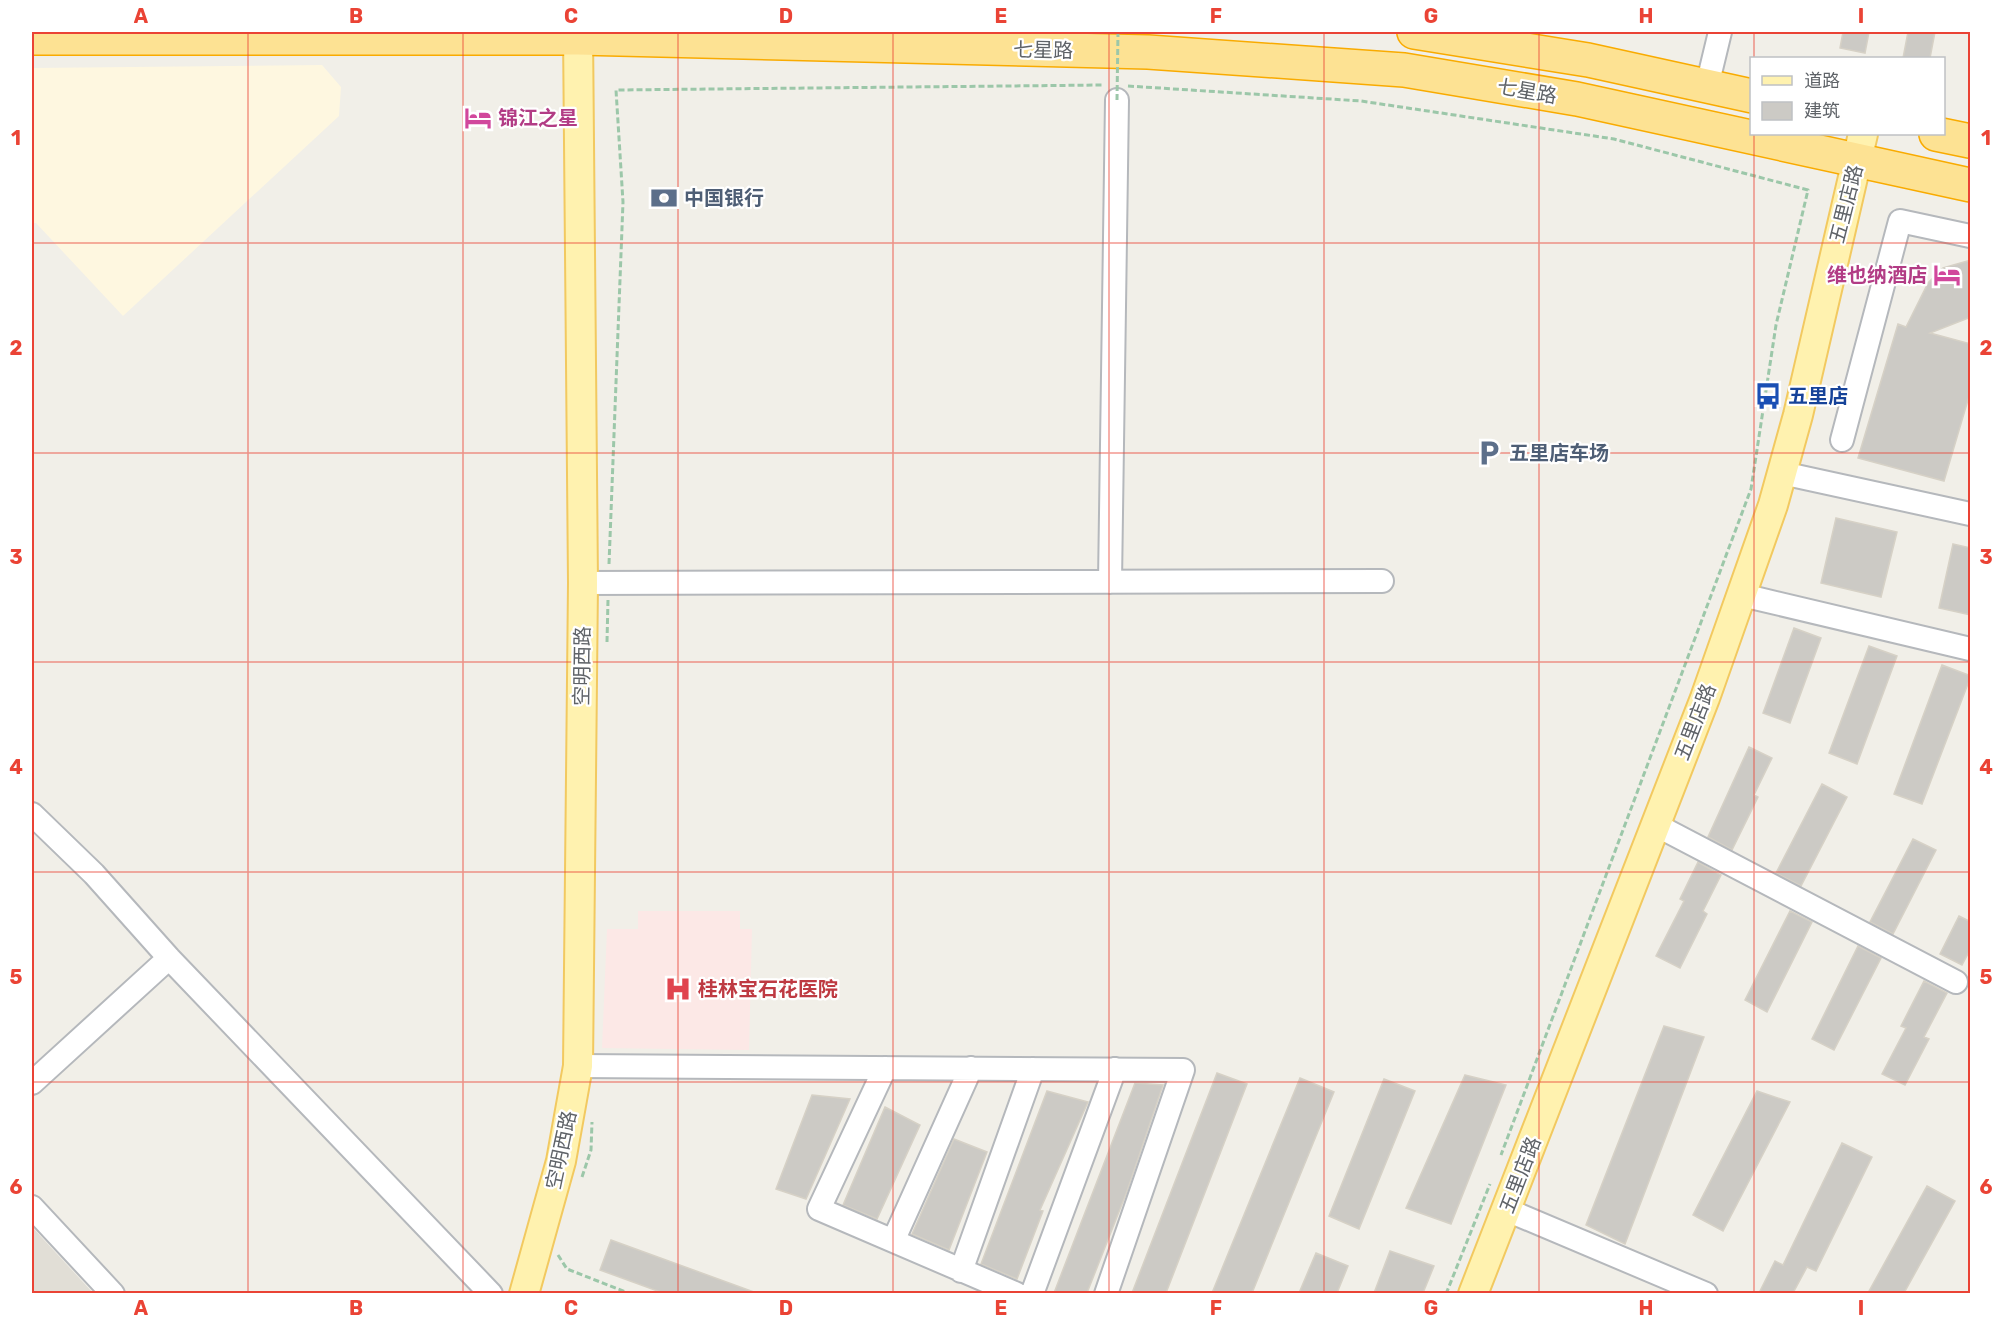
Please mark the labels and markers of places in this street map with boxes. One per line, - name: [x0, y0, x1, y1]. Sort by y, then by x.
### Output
- hotel icon: 锦江之星: [463, 103, 493, 133]
- place label: 锦江之星: [498, 106, 578, 130]
- bank icon: 中国银行: [649, 183, 679, 213]
- place label: 中国银行: [684, 186, 764, 210]
- hotel icon: 维也纳酒店: [1932, 260, 1962, 290]
- place label: 维也纳酒店: [1827, 263, 1927, 287]
- bus stop icon: 五里店: [1753, 381, 1783, 411]
- place label: 五里店: [1788, 384, 1848, 408]
- parking icon: 五里店车场: [1474, 438, 1504, 468]
- place label: 五里店车场: [1509, 441, 1609, 465]
- hospital icon: 桂林宝石花医院: [663, 974, 693, 1004]
- place label: 桂林宝石花医院: [698, 977, 838, 1001]

